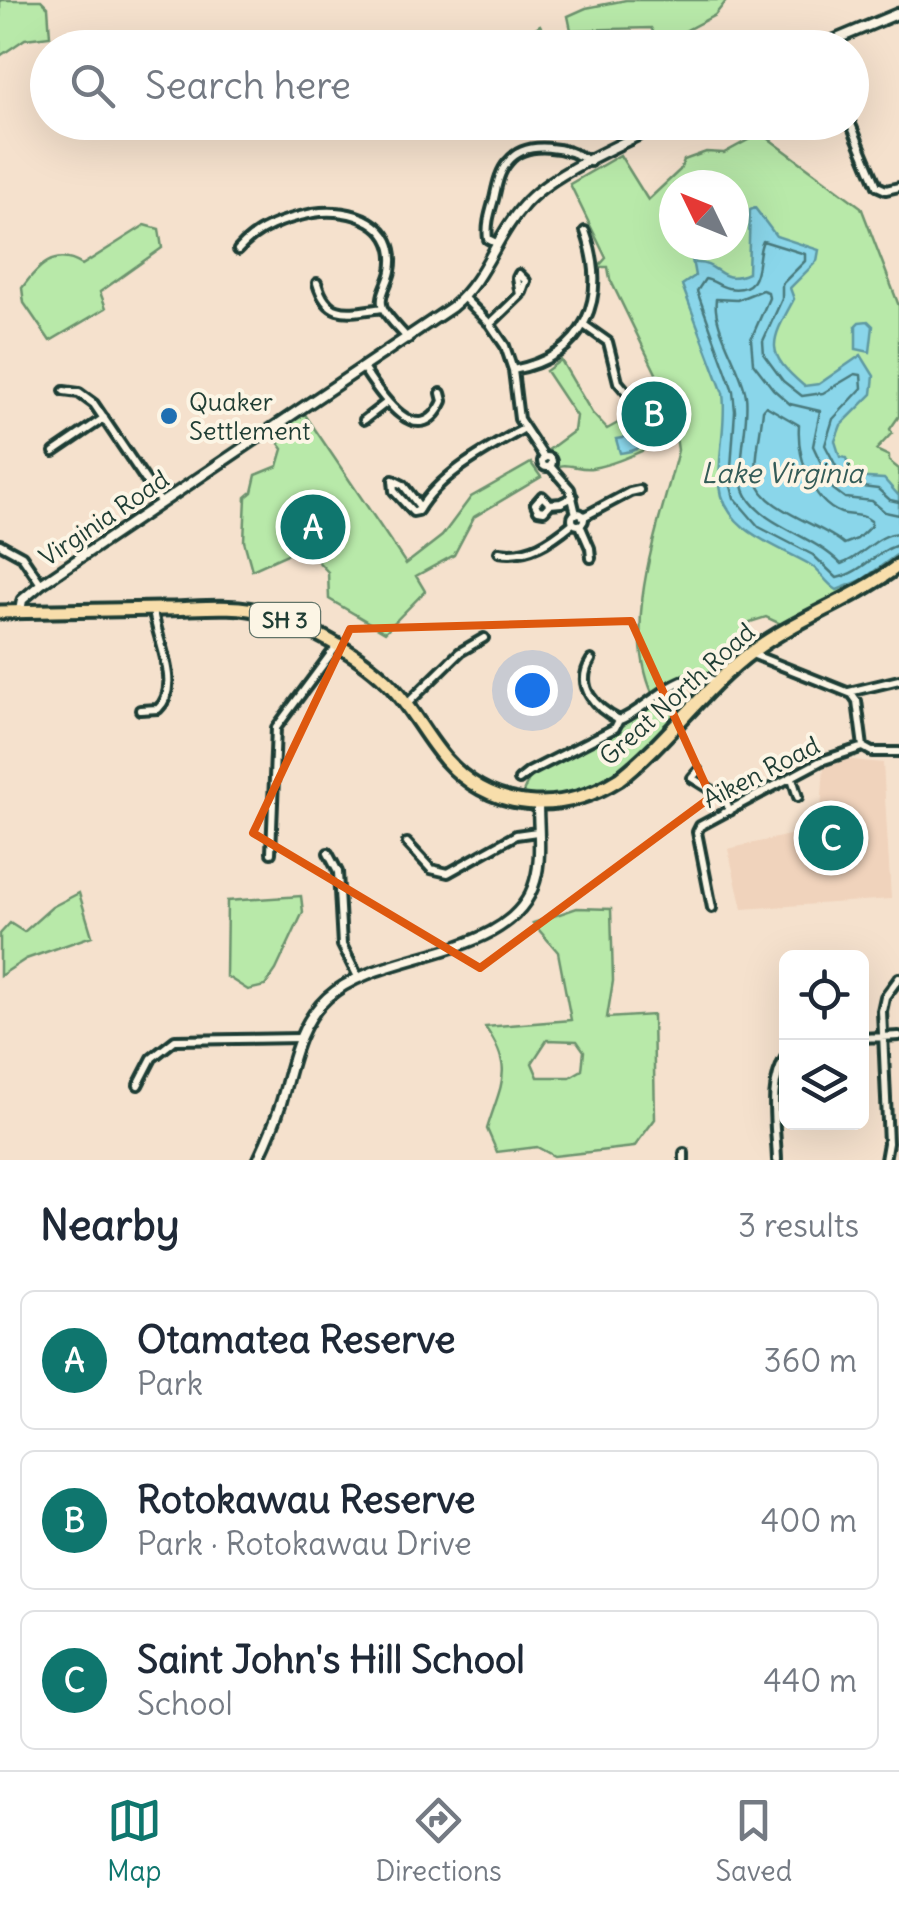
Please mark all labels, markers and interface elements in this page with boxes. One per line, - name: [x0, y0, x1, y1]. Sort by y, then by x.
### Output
- search box: [30, 30, 869, 140]
- icon: search: [65, 58, 120, 113]
- text: Search here: [145, 62, 351, 109]
- north arrow: [659, 170, 749, 260]
- pin: B: [622, 376, 686, 452]
- place label: Quaker Settlement: [189, 386, 310, 447]
- marker: Quaker Settlement: [158, 405, 180, 427]
- water label: Lake Virginia: [701, 455, 865, 491]
- street label: Virginia Road: [33, 463, 175, 573]
- pin: A: [280, 490, 346, 564]
- road number: SH 3: [250, 603, 320, 637]
- street label: Great North Road: [593, 616, 761, 772]
- your location: [507, 665, 558, 716]
- street label: Aiken Road: [697, 729, 825, 815]
- pin: C: [798, 800, 864, 876]
- map controls: [779, 950, 869, 1130]
- button: locate: [779, 950, 869, 1040]
- button: layers: [779, 1040, 869, 1130]
- text: Nearby: [40, 1199, 179, 1251]
- text: 3 results: [738, 1205, 859, 1246]
- text: Otamatea Reserve: [137, 1316, 456, 1363]
- text: A: [64, 1340, 85, 1381]
- text: 360 m: [764, 1340, 857, 1381]
- text: Park: [137, 1363, 203, 1404]
- text: Rotokawau Reserve: [137, 1476, 476, 1523]
- text: B: [64, 1500, 85, 1541]
- text: 400 m: [761, 1500, 857, 1541]
- text: Park · Rotokawau Drive: [137, 1523, 472, 1564]
- text: Saint John's Hill School: [137, 1636, 525, 1683]
- text: C: [64, 1660, 85, 1701]
- text: 440 m: [763, 1660, 857, 1701]
- text: School: [137, 1683, 233, 1724]
- tab: Map: [107, 1793, 162, 1889]
- tab: Directions: [375, 1793, 502, 1889]
- tab: Saved: [715, 1793, 792, 1889]

